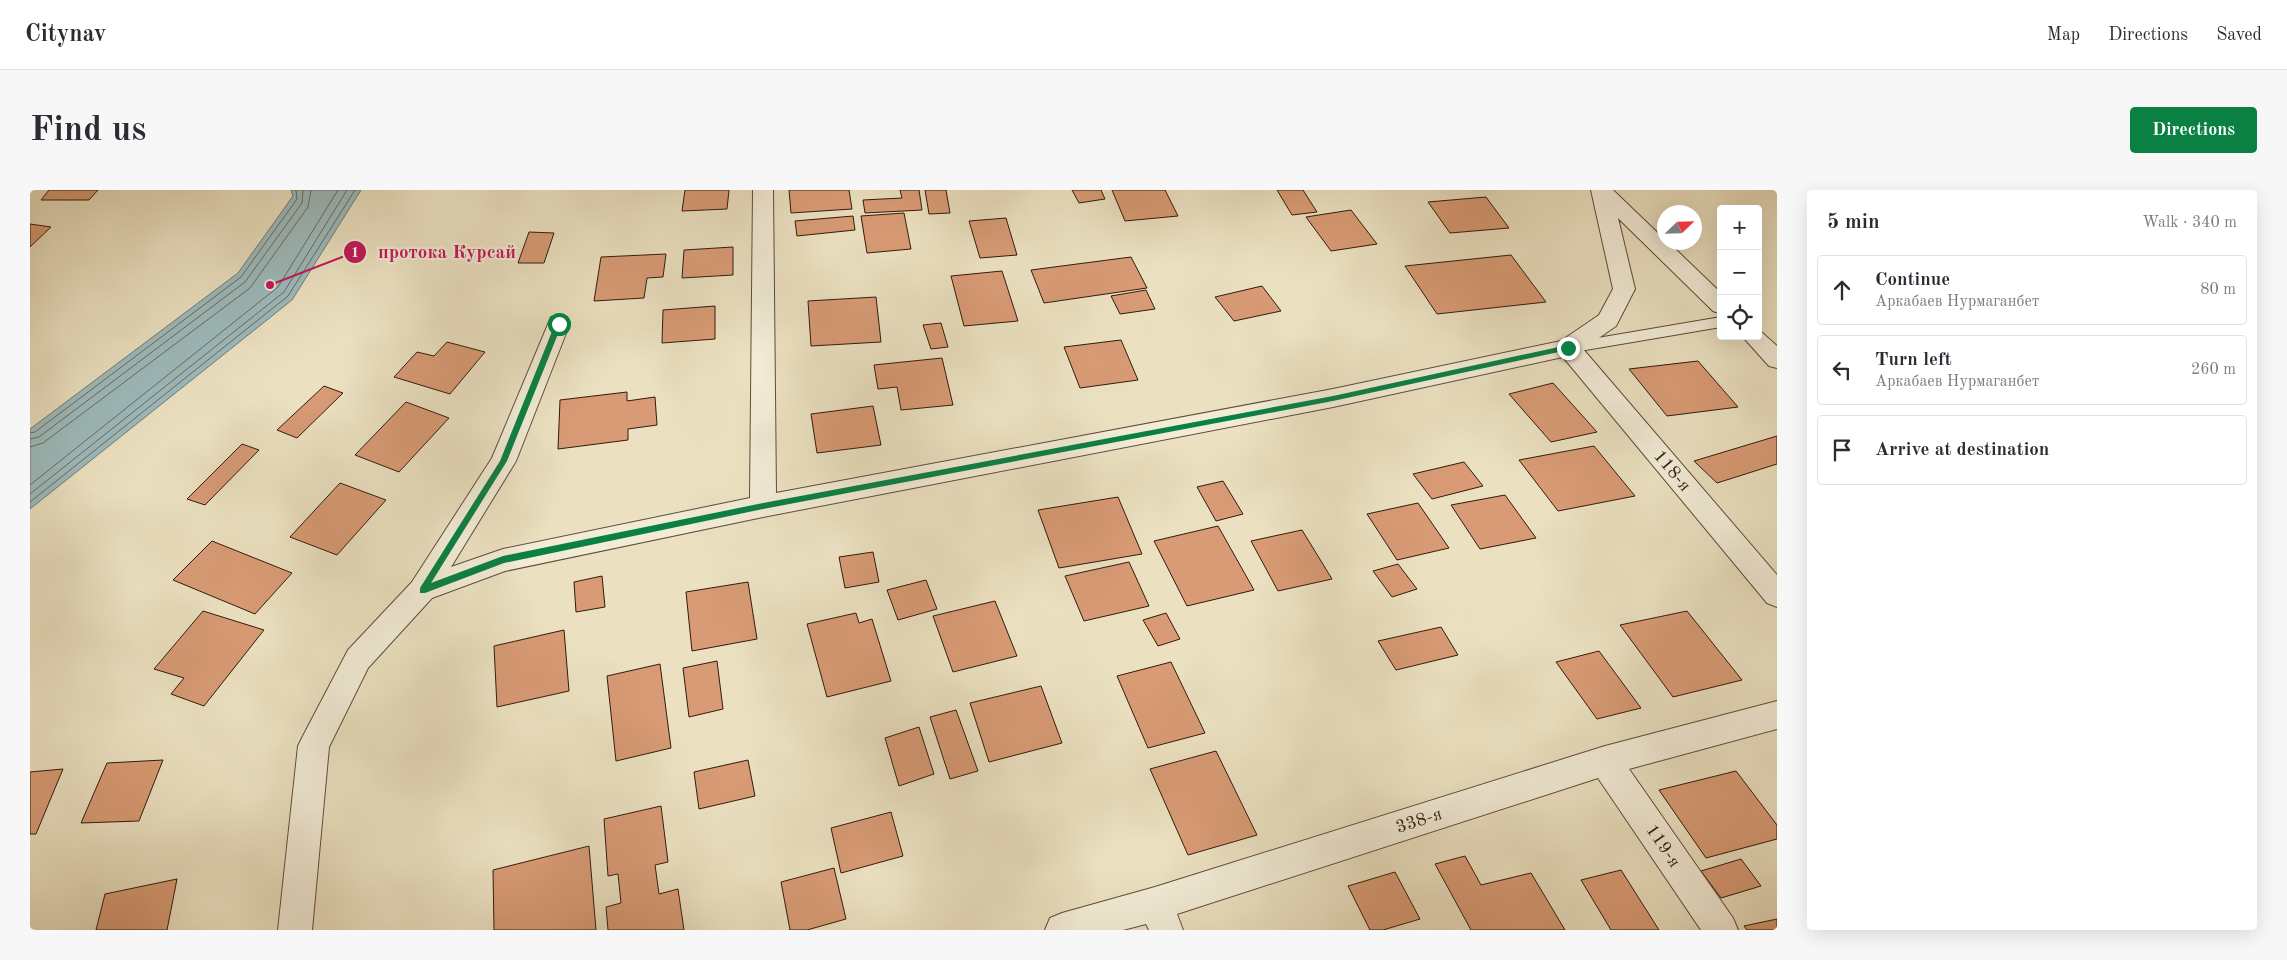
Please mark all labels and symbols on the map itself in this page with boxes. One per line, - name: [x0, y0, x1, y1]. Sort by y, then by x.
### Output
- north arrow: [1657, 205, 1702, 250]
- callout: протока Курсай: [343, 235, 526, 269]
- text: протока Курсай: [378, 244, 516, 263]
- text: 1: [351, 246, 359, 261]
- route start: [548, 313, 571, 336]
- route end: [1557, 337, 1580, 360]
- street label: 118-я: [1650, 447, 1694, 495]
- street label: 338-я: [1394, 805, 1444, 837]
- street label: 119-я: [1642, 821, 1684, 871]

